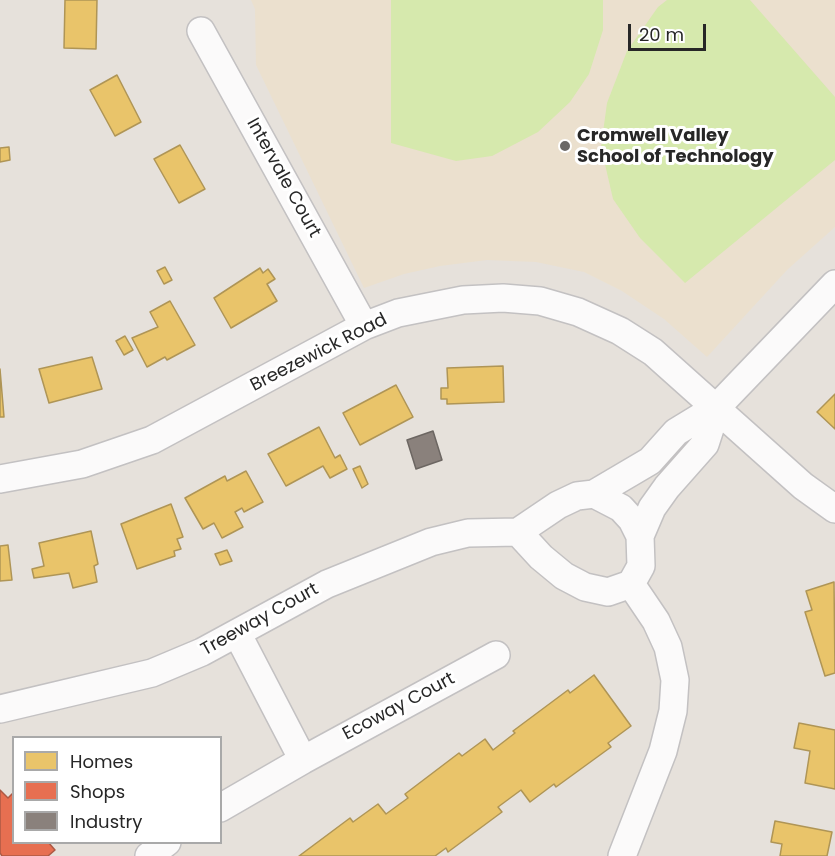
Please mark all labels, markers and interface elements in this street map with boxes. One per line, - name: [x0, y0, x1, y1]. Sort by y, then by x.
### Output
- scale bar: [631, 12, 709, 50]
- text: 20 m: [639, 22, 684, 47]
- street label: Intervale Court: [241, 114, 325, 242]
- place label: Cromwell Valley School of Technology: [577, 125, 774, 168]
- marker: Cromwell Valley School of Technology: [558, 139, 572, 153]
- street label: Breezewick Road: [247, 309, 391, 397]
- street label: Treeway Court: [198, 579, 322, 661]
- street label: Ecoway Court: [339, 668, 459, 746]
- legend: [12, 736, 222, 844]
- text: Homes: [70, 749, 133, 774]
- text: Shops: [70, 779, 125, 804]
- text: Industry: [70, 809, 142, 834]

